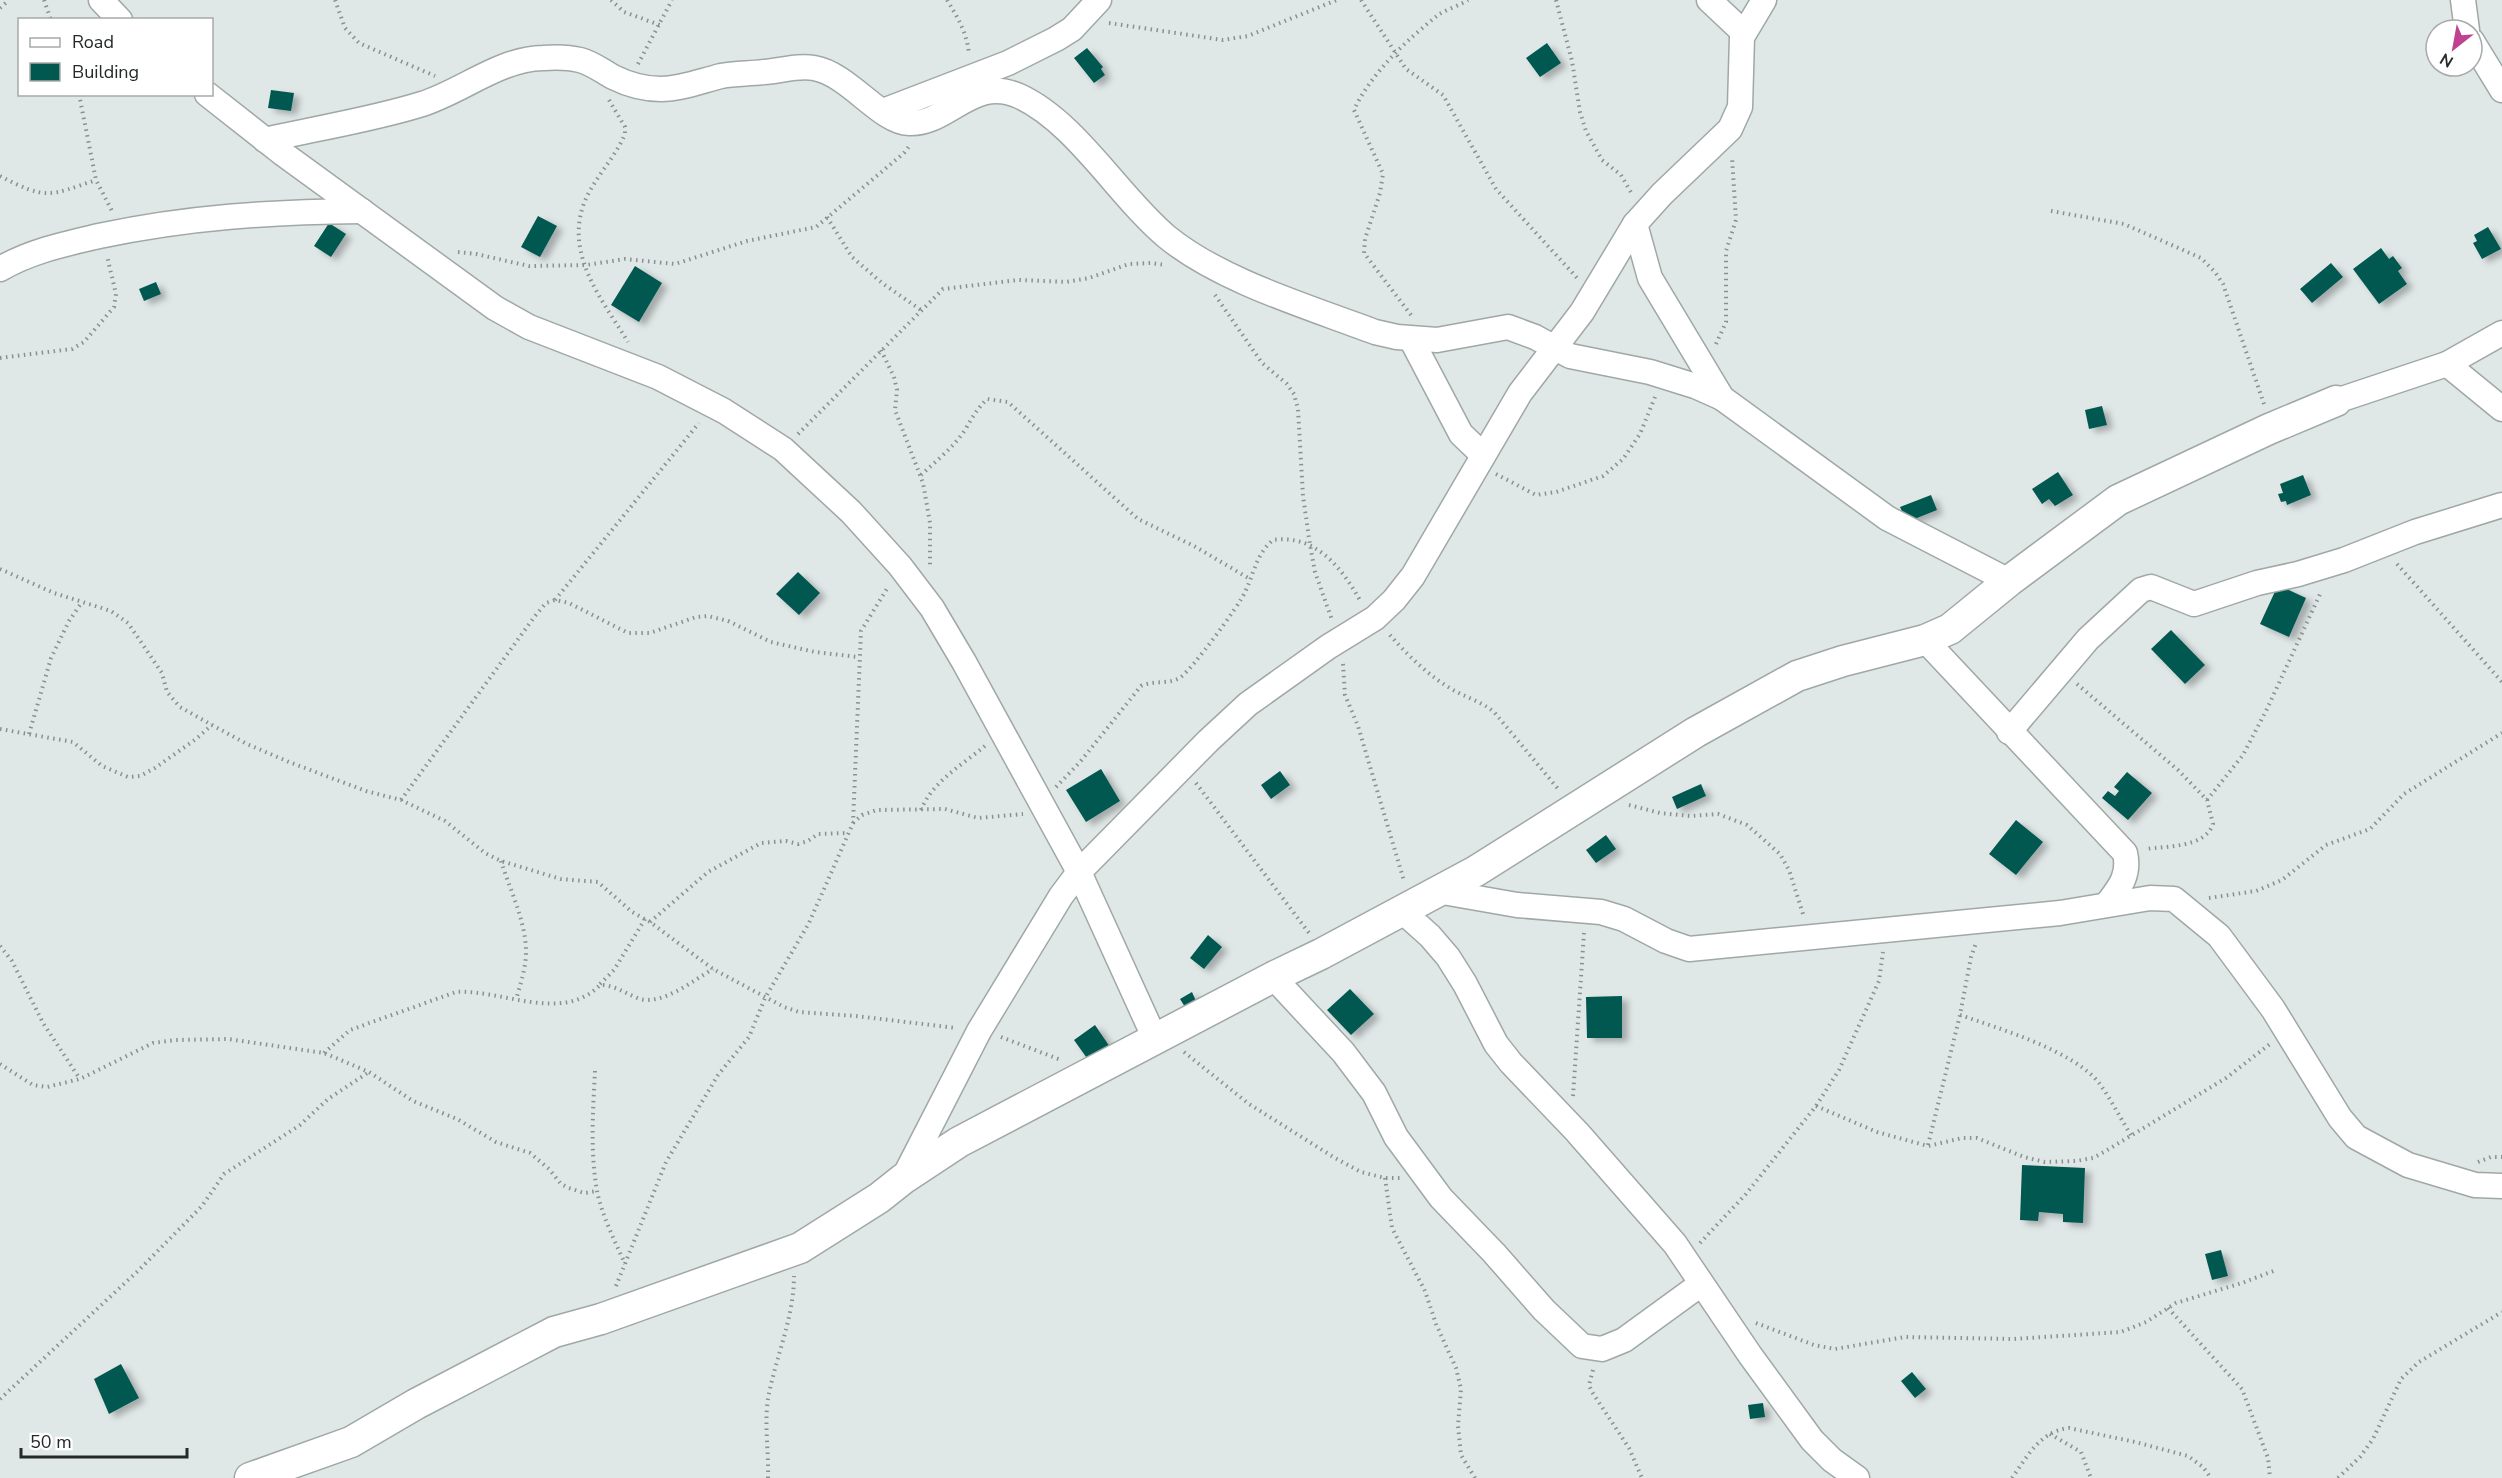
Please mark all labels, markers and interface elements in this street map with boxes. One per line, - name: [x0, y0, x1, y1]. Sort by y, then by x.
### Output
- legend: [18, 18, 213, 96]
- north arrow: [2424, 18, 2484, 78]
- text: Road: [72, 30, 114, 54]
- text: N: [2436, 47, 2458, 73]
- text: Building: [72, 60, 139, 84]
- scale bar: [21, 1421, 188, 1459]
- text: 50 m: [30, 1430, 72, 1454]

